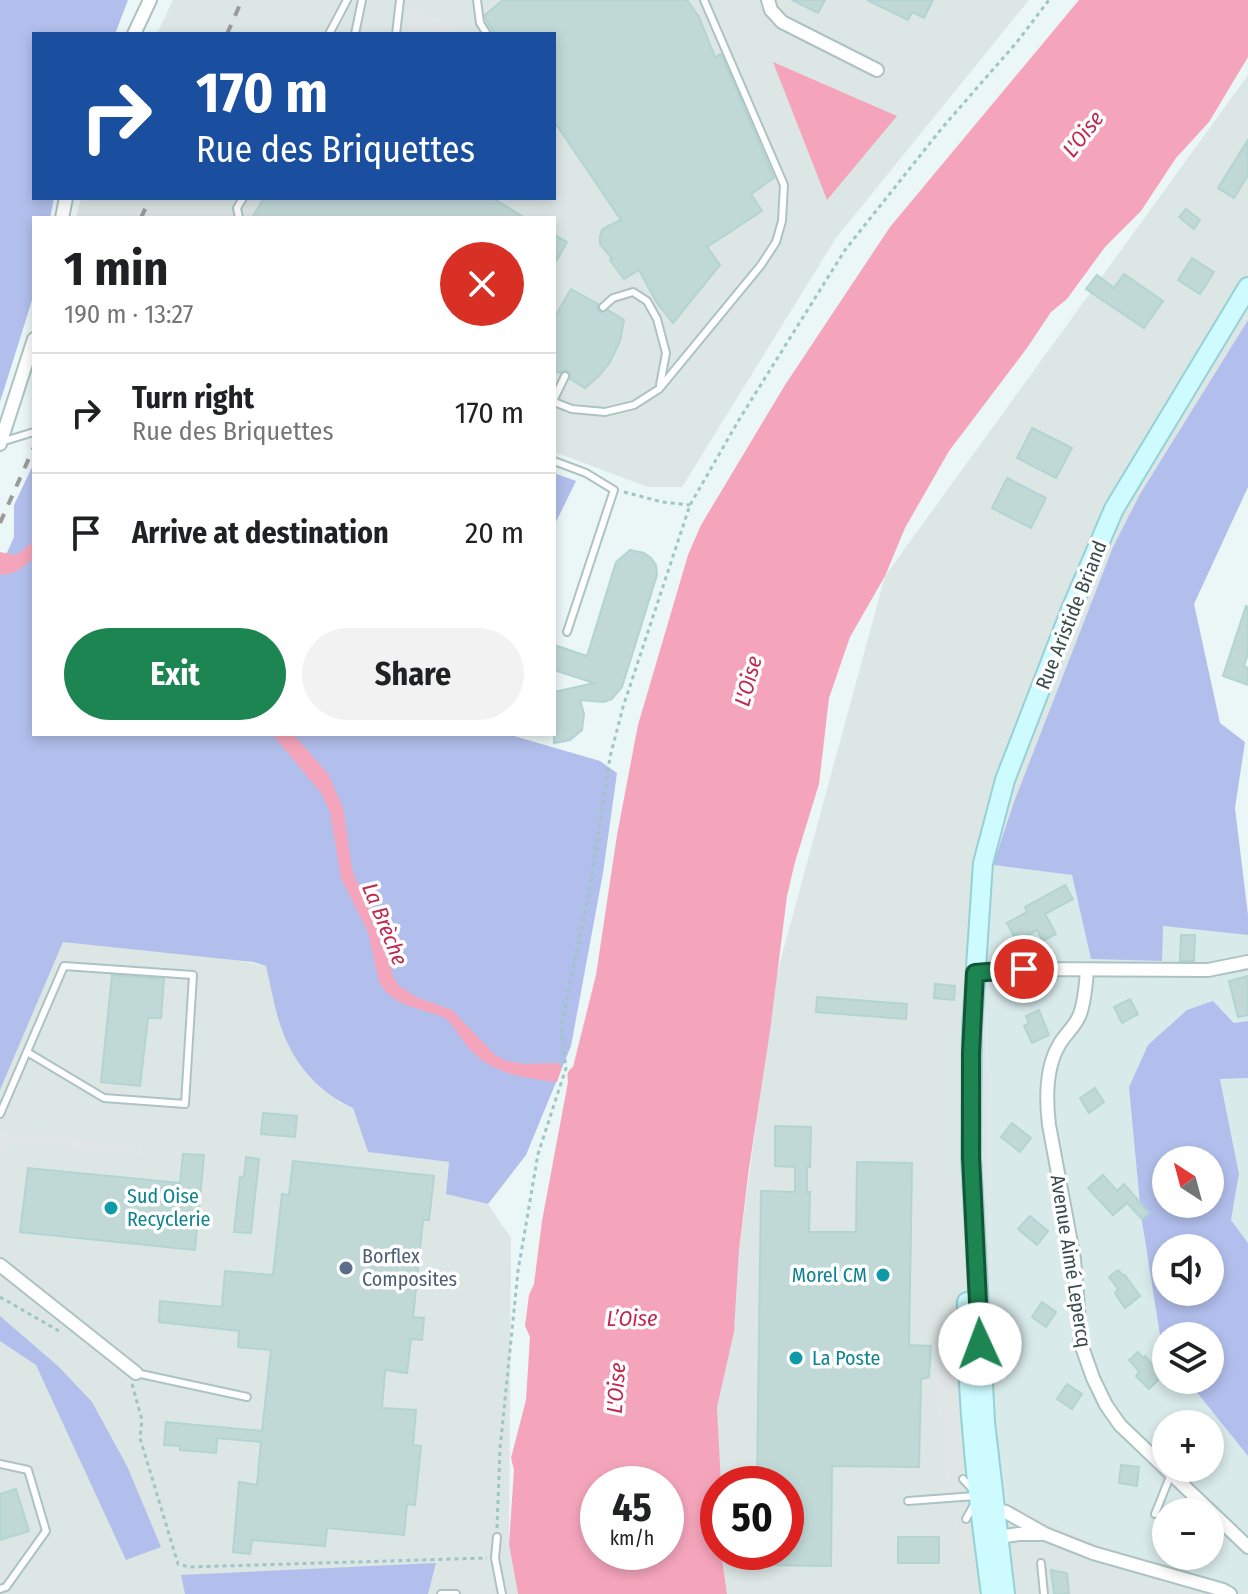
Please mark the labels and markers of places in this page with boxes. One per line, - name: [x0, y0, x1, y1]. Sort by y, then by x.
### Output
- pin: [990, 935, 1058, 1003]
- place label: Sud Oise Recyclerie: [127, 1184, 210, 1231]
- marker: Sud Oise Recyclerie: [102, 1199, 120, 1217]
- place label: Borflex Composites: [362, 1244, 457, 1291]
- marker: Borflex Composites: [337, 1259, 355, 1277]
- place label: Morel CM: [792, 1263, 867, 1287]
- marker: Morel CM: [874, 1266, 892, 1284]
- place label: La Poste: [812, 1346, 880, 1370]
- marker: La Poste: [787, 1349, 805, 1367]

